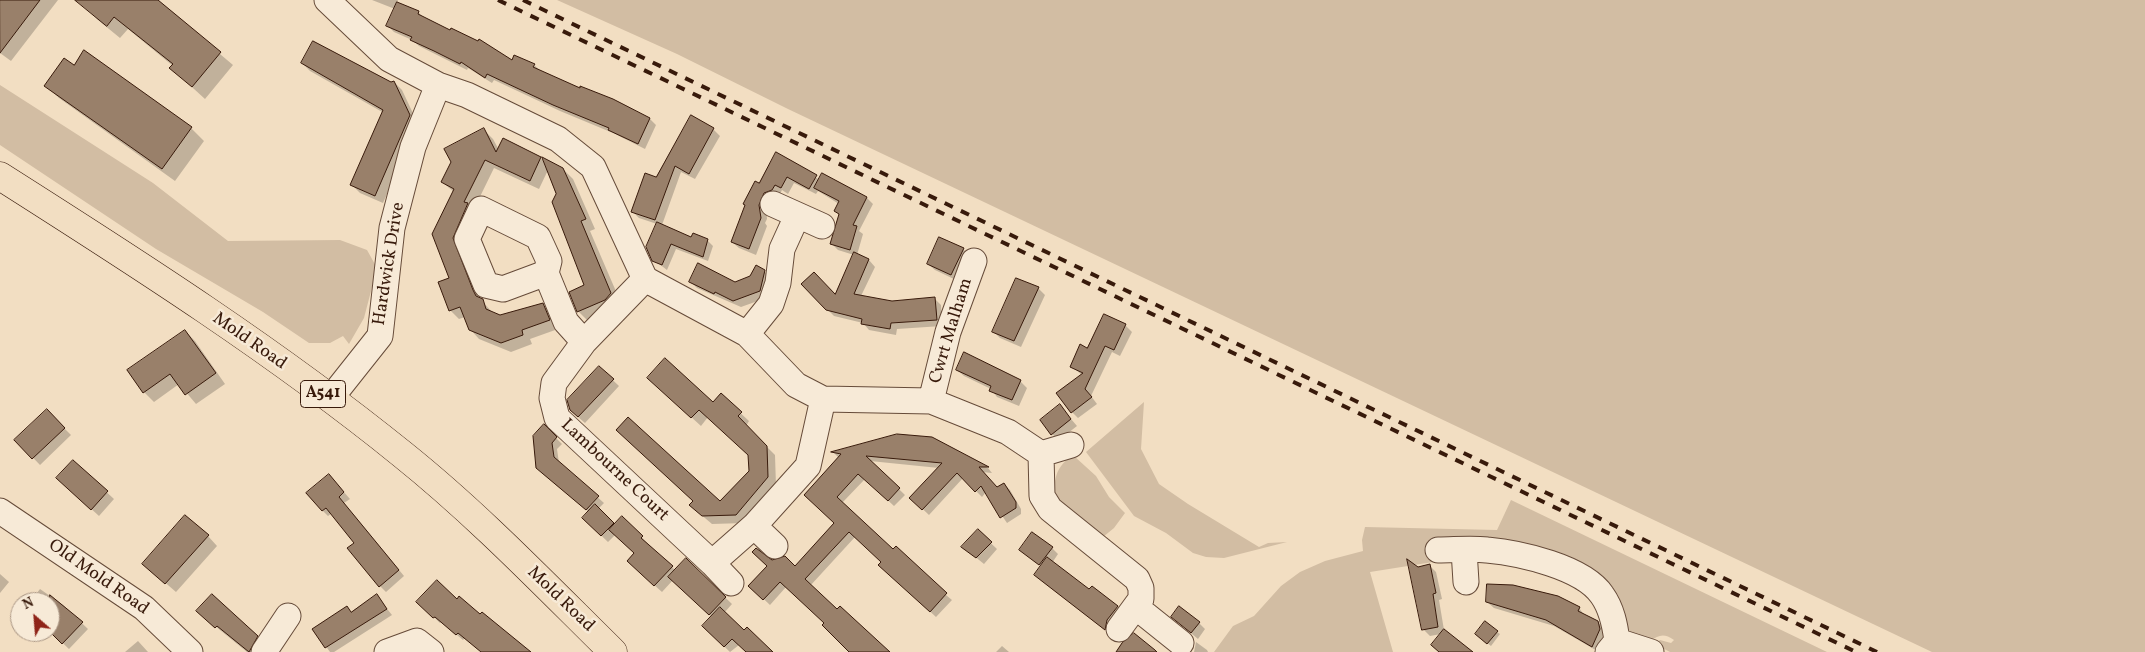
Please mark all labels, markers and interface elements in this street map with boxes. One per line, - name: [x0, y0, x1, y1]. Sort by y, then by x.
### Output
- street label: Hardwick Drive: [370, 201, 410, 327]
- street label: Cwrt Malham: [926, 276, 978, 386]
- street label: Mold Road: [208, 309, 290, 375]
- road number: A541: [300, 380, 346, 408]
- street label: Lambourne Court: [555, 415, 673, 527]
- street label: Old Mold Road: [44, 535, 152, 621]
- street label: Mold Road: [522, 563, 598, 637]
- north arrow: [10, 592, 60, 642]
- text: N: [20, 593, 37, 615]

